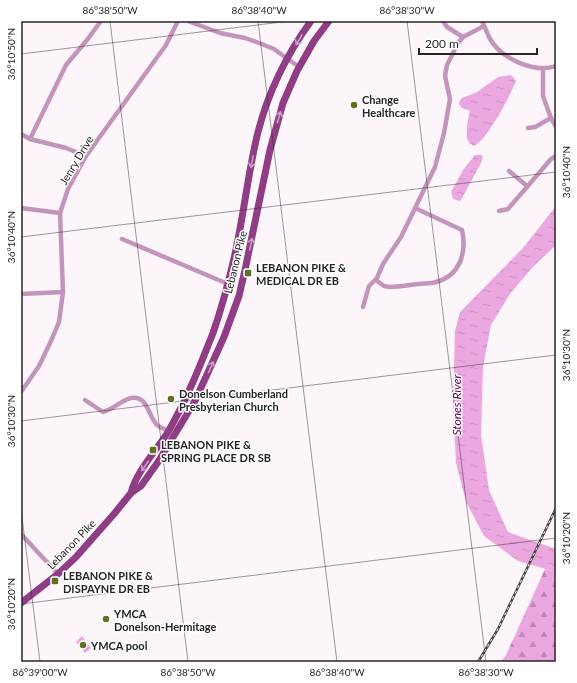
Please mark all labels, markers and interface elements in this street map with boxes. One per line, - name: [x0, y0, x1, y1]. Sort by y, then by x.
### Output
- text: 86°38'50"W: [82, 4, 138, 16]
- text: 86°38'40"W: [231, 4, 287, 16]
- text: 86°38'30"W: [379, 4, 435, 16]
- text: 36°10'50"N: [5, 28, 17, 80]
- scale bar: [419, 30, 537, 56]
- one-way arrow: [294, 34, 302, 46]
- text: 200 m: [425, 36, 459, 51]
- place label: Change Healthcare: [362, 93, 416, 119]
- marker: Change Healthcare: [349, 100, 359, 110]
- one-way arrow: [276, 111, 283, 124]
- street label: Jenry Drive: [56, 133, 96, 187]
- text: 36°10'40"N: [560, 146, 572, 198]
- one-way arrow: [248, 155, 256, 168]
- text: 36°10'40"N: [5, 211, 17, 263]
- street label: Lebanon Pike: [221, 229, 249, 295]
- one-way arrow: [248, 238, 256, 251]
- place label: LEBANON PIKE & MEDICAL DR EB: [256, 261, 346, 287]
- marker: LEBANON PIKE & MEDICAL DR EB: [243, 268, 253, 278]
- text: 36°10'30"N: [560, 329, 572, 381]
- one-way arrow: [208, 361, 215, 373]
- water label: Stones River: [449, 374, 464, 436]
- place label: Donelson Cumberland Presbyterian Church: [179, 387, 288, 413]
- marker: Donelson Cumberland Presbyterian Church: [166, 394, 176, 404]
- text: 36°10'30"N: [5, 395, 17, 447]
- place label: LEBANON PIKE & SPRING PLACE DR SB: [161, 438, 271, 464]
- marker: LEBANON PIKE & SPRING PLACE DR SB: [148, 445, 158, 455]
- one-way arrow: [141, 460, 149, 471]
- text: 36°10'20"N: [560, 512, 572, 564]
- street label: Lebanon Pike: [44, 516, 98, 572]
- place label: LEBANON PIKE & DISPAYNE DR EB: [63, 569, 153, 595]
- marker: LEBANON PIKE & DISPAYNE DR EB: [50, 576, 60, 586]
- text: 36°10'20"N: [5, 578, 17, 630]
- place label: YMCA Donelson-Hermitage: [113, 607, 217, 633]
- marker: YMCA Donelson-Hermitage: [101, 614, 111, 624]
- place label: YMCA pool: [90, 639, 148, 652]
- marker: YMCA pool: [78, 640, 88, 650]
- text: 86°39'00"W: [12, 666, 68, 678]
- text: 86°38'50"W: [160, 666, 216, 678]
- text: 86°38'40"W: [309, 666, 365, 678]
- text: 86°38'30"W: [458, 666, 514, 678]

